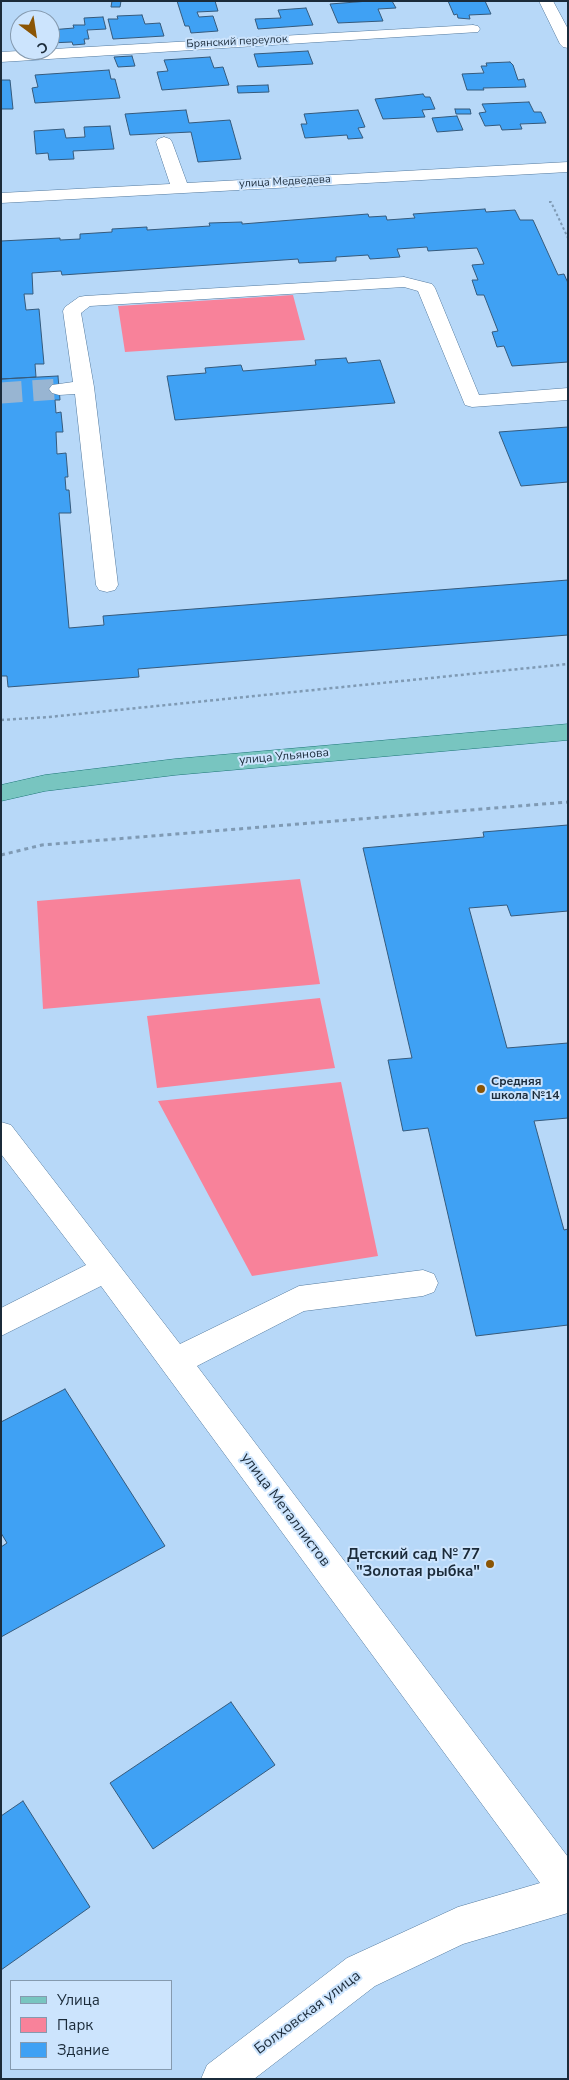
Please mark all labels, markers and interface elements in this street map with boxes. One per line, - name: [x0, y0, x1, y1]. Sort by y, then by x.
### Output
- north arrow: [10, 10, 60, 60]
- street label: Брянский переулок: [186, 33, 288, 51]
- text: С: [34, 37, 51, 58]
- street label: улица Медведева: [239, 173, 331, 191]
- street label: улица Ульянова: [238, 746, 330, 768]
- place label: Средняя школа №14: [491, 1075, 559, 1103]
- marker: Средняя школа №14: [475, 1083, 487, 1095]
- street label: улица Металлистов: [236, 1450, 334, 1570]
- place label: Детский сад № 77 "Золотая рыбка": [347, 1546, 480, 1581]
- marker: Детский сад № 77 "Золотая рыбка": [484, 1558, 496, 1570]
- street label: Болховская улица: [251, 1967, 365, 2059]
- legend: [10, 1980, 172, 2070]
- text: Улица: [57, 1990, 100, 2010]
- text: Парк: [57, 2015, 93, 2035]
- text: Здание: [57, 2040, 109, 2060]

